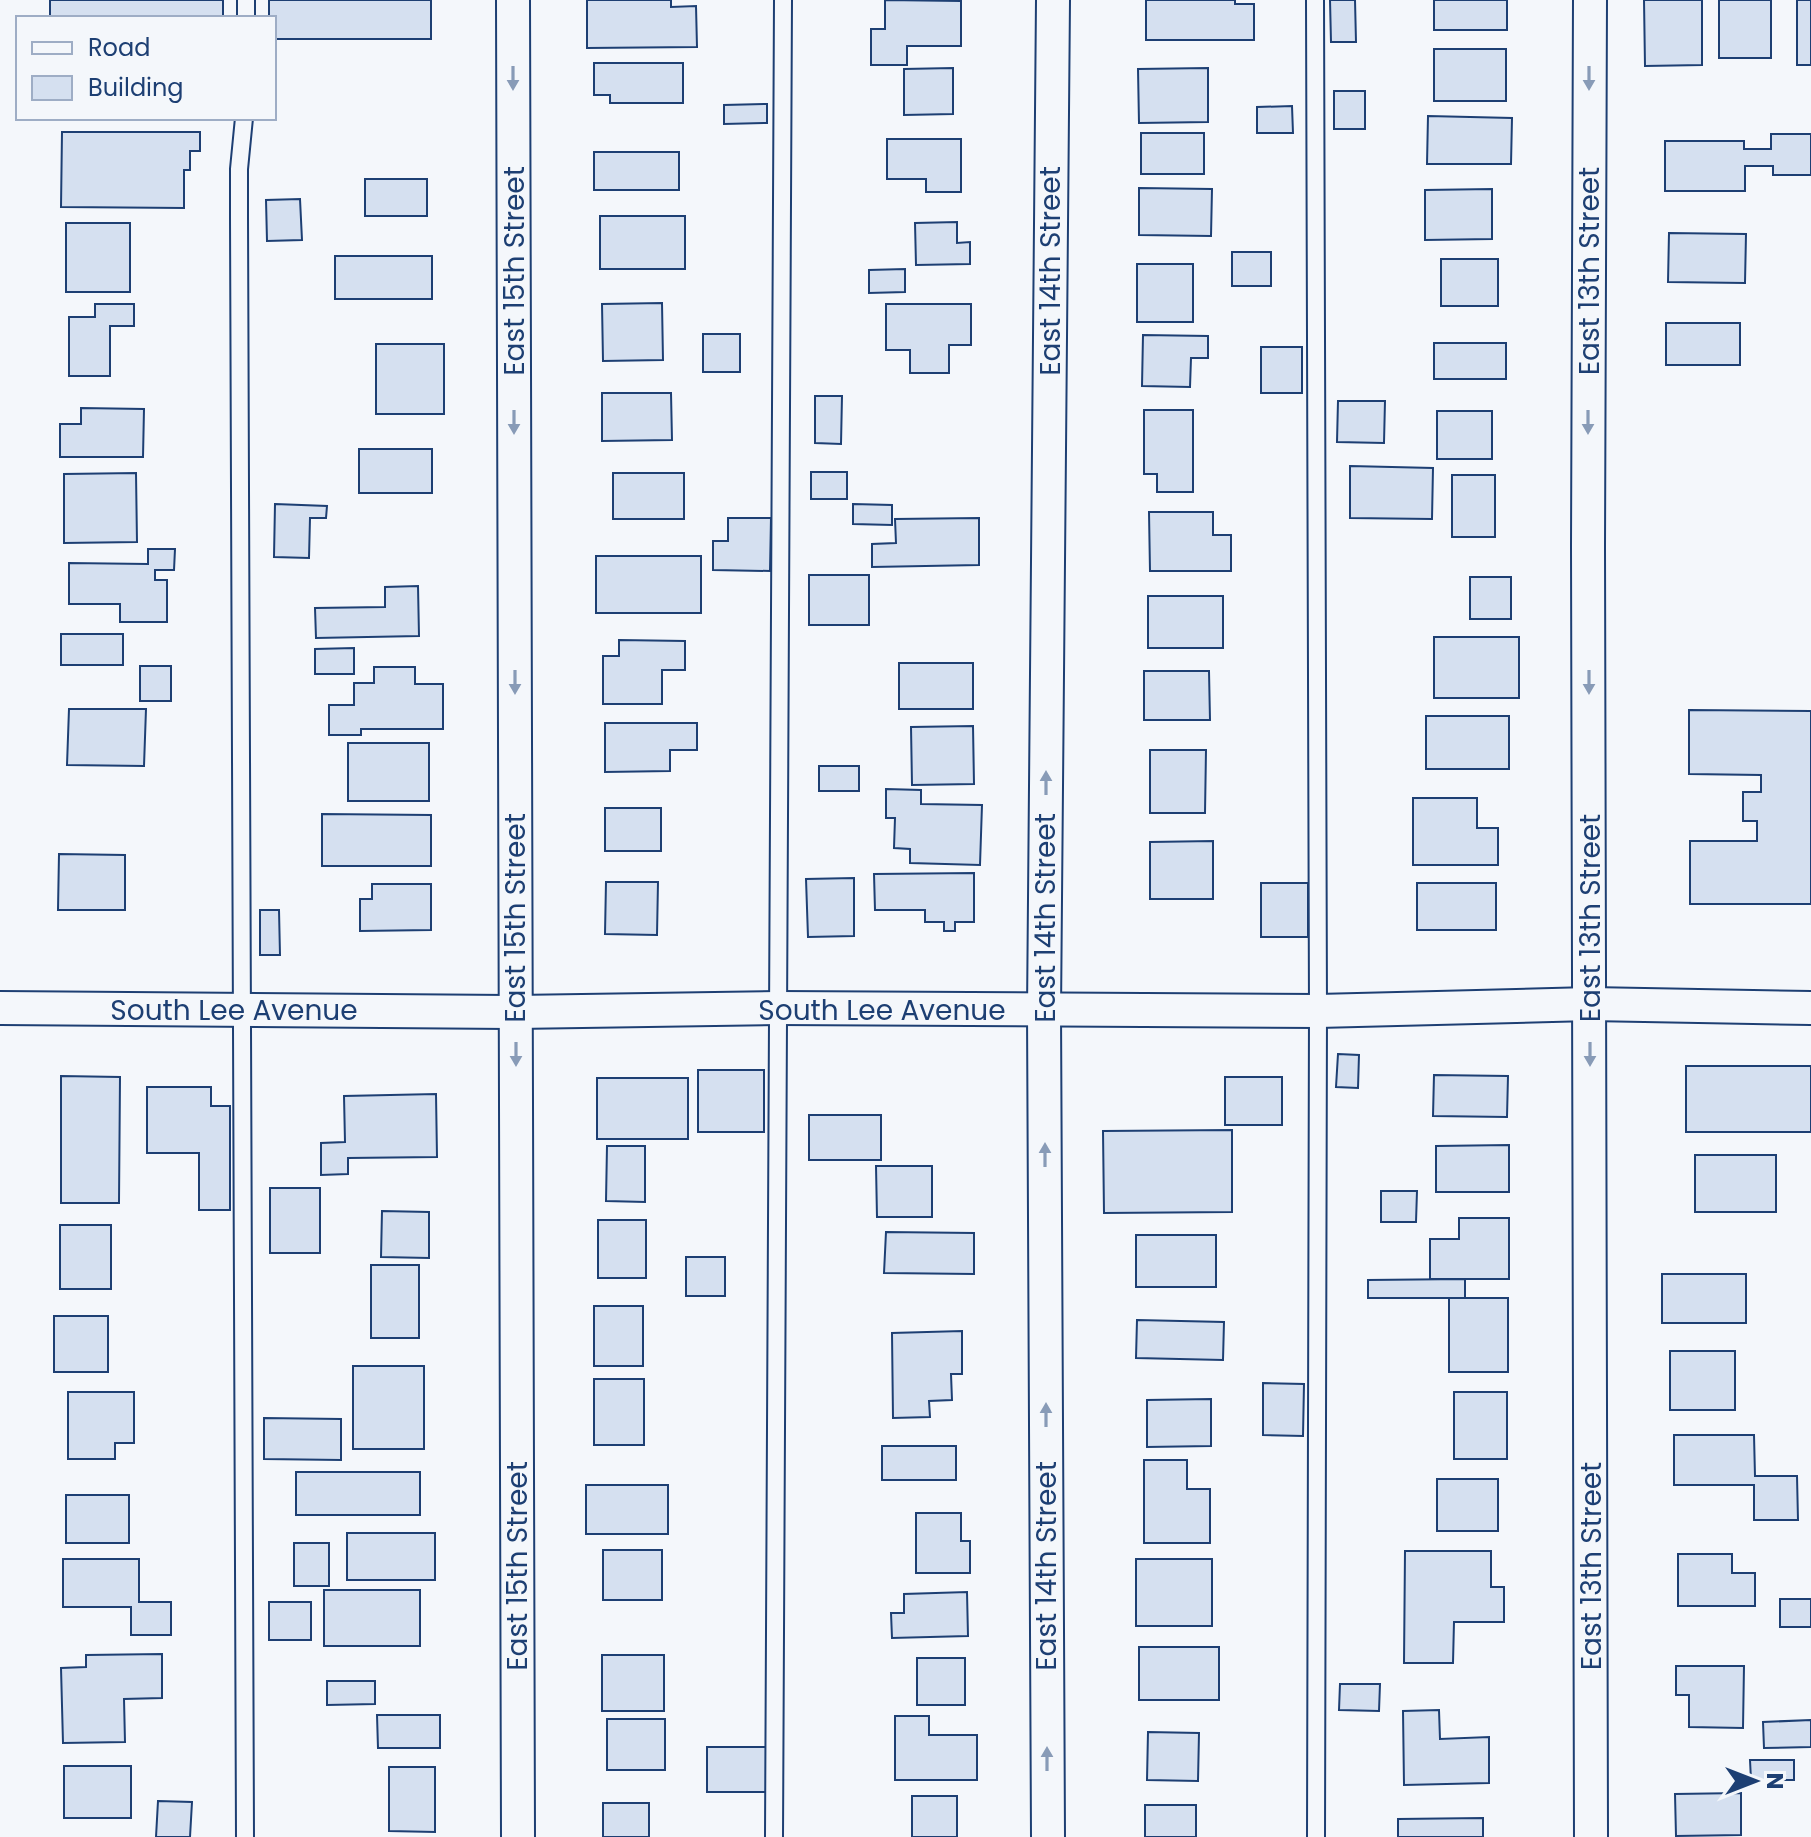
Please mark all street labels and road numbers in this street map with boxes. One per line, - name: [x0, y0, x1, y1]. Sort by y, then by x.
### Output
- street label: East 15th Street: [495, 166, 534, 376]
- street label: East 14th Street: [1031, 166, 1070, 376]
- street label: East 13th Street: [1570, 167, 1609, 375]
- street label: East 15th Street: [496, 813, 535, 1023]
- street label: East 14th Street: [1026, 813, 1065, 1023]
- street label: East 13th Street: [1571, 814, 1610, 1022]
- street label: South Lee Avenue: [110, 991, 358, 1030]
- street label: South Lee Avenue: [758, 991, 1006, 1030]
- street label: East 15th Street: [498, 1461, 537, 1671]
- street label: East 14th Street: [1027, 1461, 1066, 1671]
- street label: East 13th Street: [1572, 1462, 1611, 1670]

